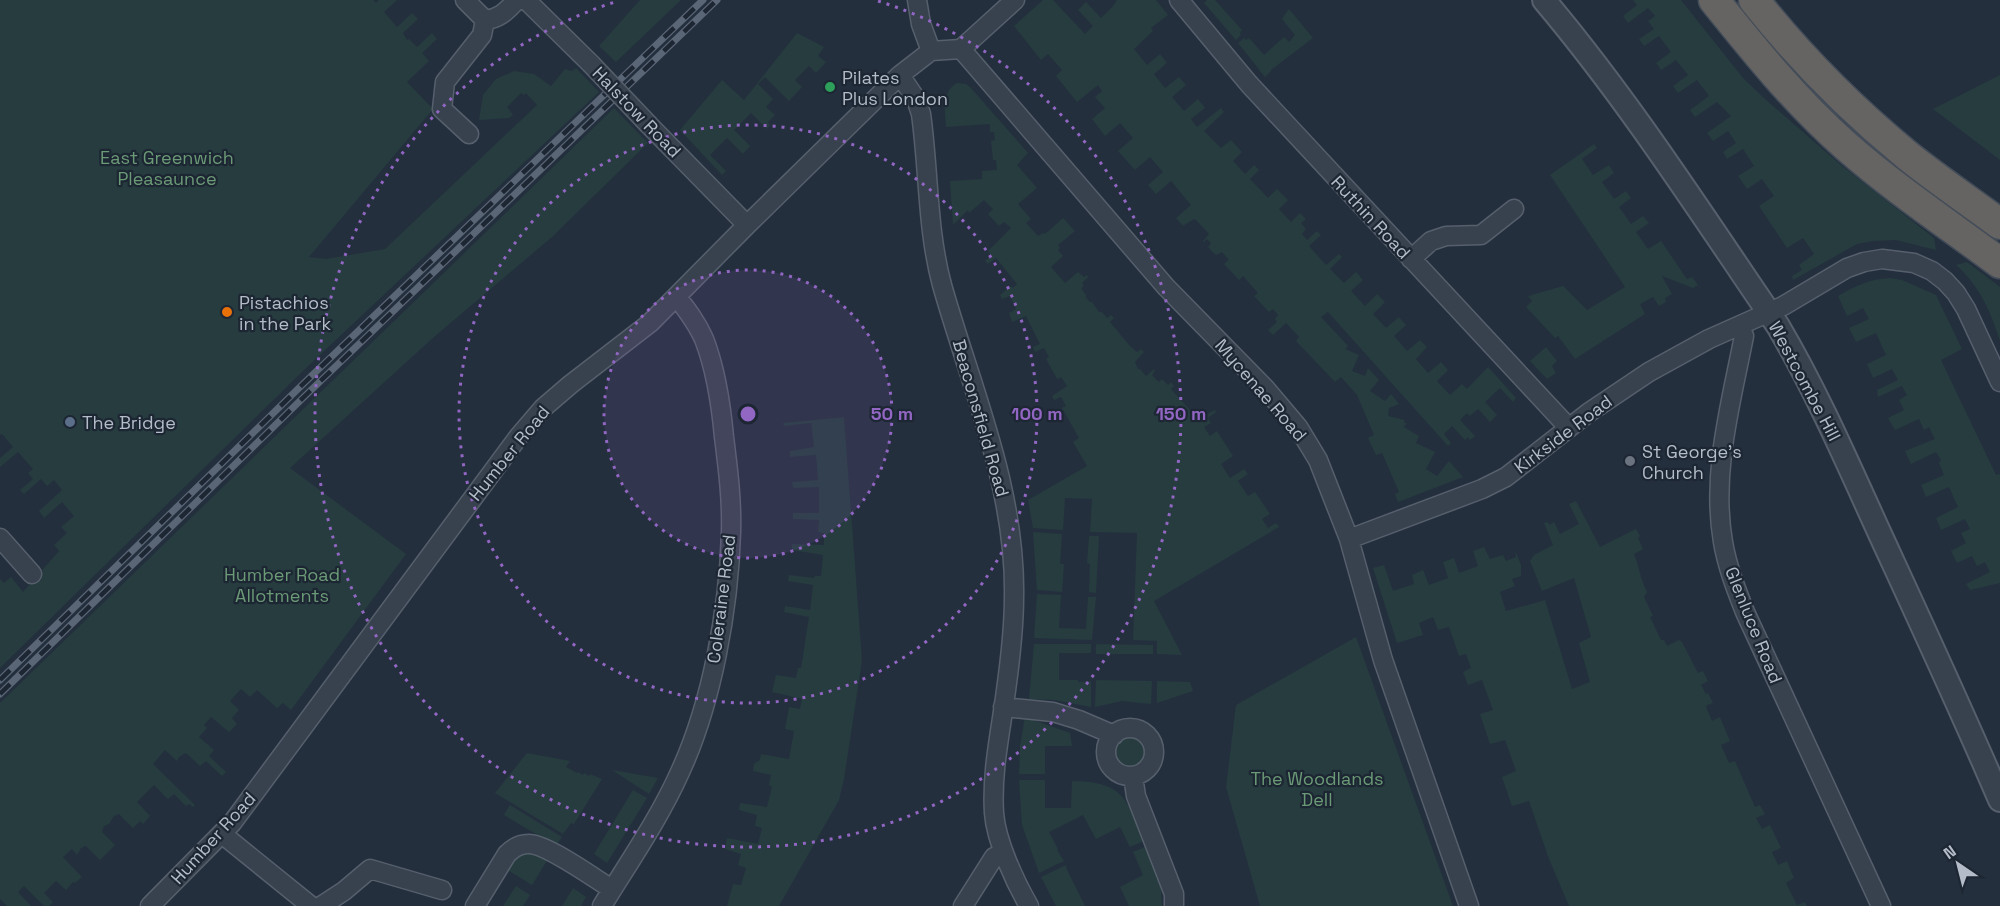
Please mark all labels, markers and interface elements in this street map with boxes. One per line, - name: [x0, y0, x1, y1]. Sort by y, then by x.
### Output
- street label: Halstow Road: [588, 62, 686, 162]
- place label: Pilates Plus London: [842, 66, 948, 110]
- marker: Pilates Plus London: [823, 80, 837, 94]
- park label: East Greenwich Pleasaunce: [100, 146, 234, 190]
- street label: Ruthin Road: [1326, 170, 1416, 264]
- place label: Pistachios in the Park: [239, 291, 331, 335]
- marker: Pistachios in the Park: [220, 305, 234, 319]
- street label: Westcombe Hill: [1764, 317, 1846, 445]
- street label: Mycenae Road: [1210, 334, 1312, 446]
- street label: Beaconsfield Road: [948, 337, 1014, 499]
- street label: Kirkside Road: [1510, 390, 1616, 478]
- street label: Humber Road: [464, 401, 554, 505]
- text: 50 m: [871, 402, 913, 425]
- text: 100 m: [1011, 402, 1063, 425]
- text: 150 m: [1156, 402, 1206, 425]
- centre of rings: [738, 404, 758, 424]
- place label: The Bridge: [82, 411, 176, 434]
- marker: The Bridge: [63, 415, 77, 429]
- place label: St George's Church: [1642, 440, 1742, 484]
- marker: St George's Church: [1623, 454, 1637, 468]
- street label: Coleraine Road: [702, 533, 740, 665]
- park label: Humber Road Allotments: [224, 563, 340, 607]
- street label: Glenluce Road: [1720, 563, 1788, 687]
- park label: The Woodlands Dell: [1251, 767, 1383, 811]
- street label: Humber Road: [166, 787, 260, 889]
- north arrow: [1928, 834, 1988, 894]
- text: N: [1939, 840, 1960, 864]

